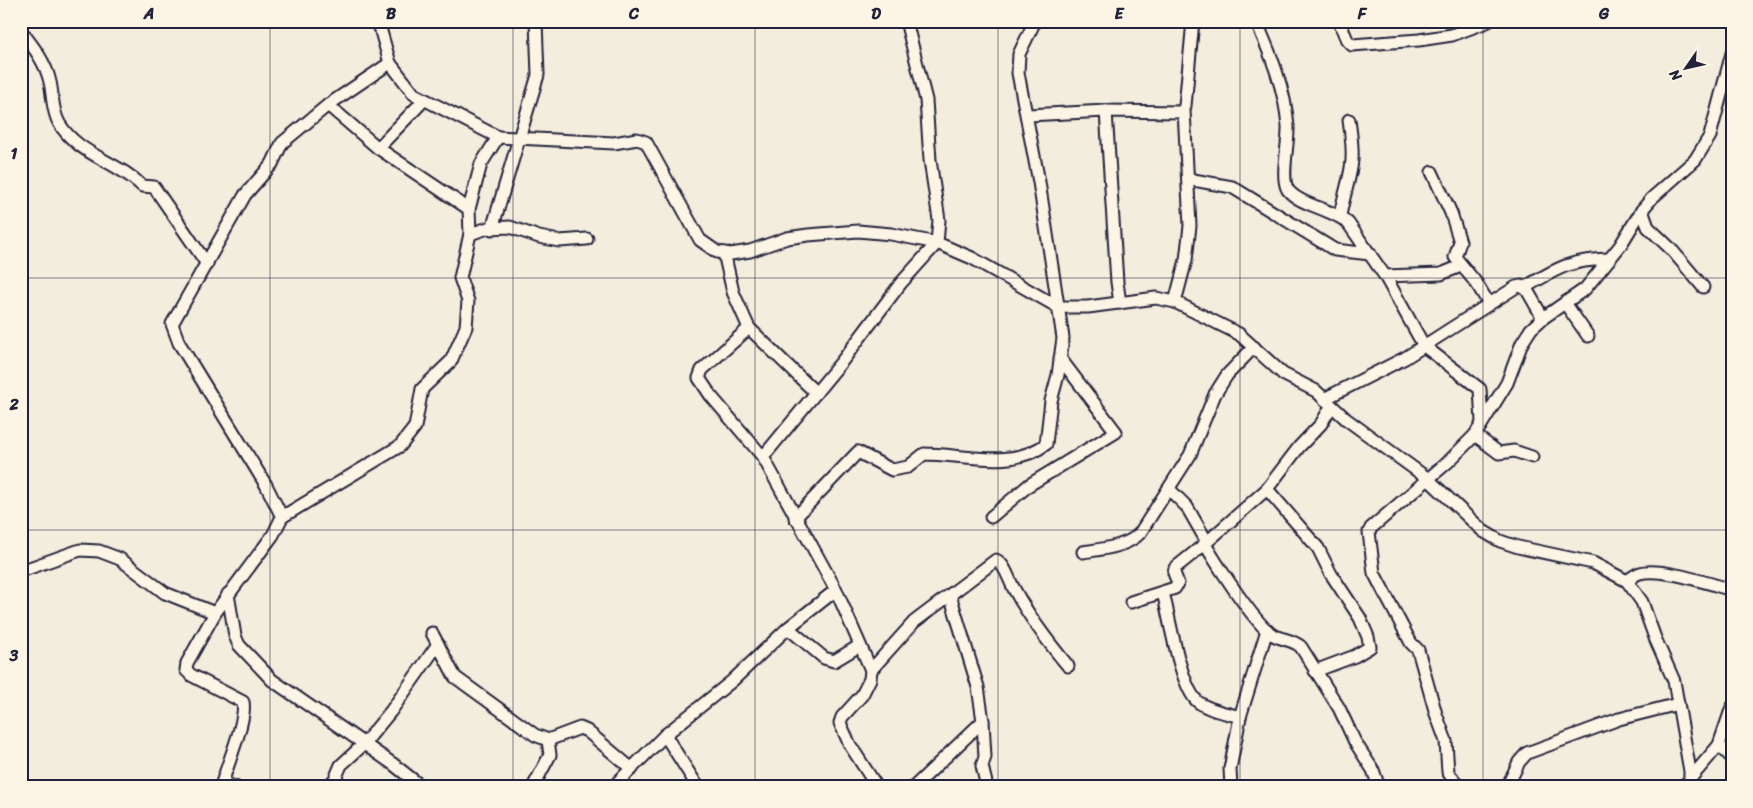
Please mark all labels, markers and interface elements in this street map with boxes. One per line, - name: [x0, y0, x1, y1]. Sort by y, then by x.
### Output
- text: A: [143, 0, 154, 28]
- text: B: [386, 0, 397, 28]
- text: C: [628, 0, 640, 28]
- text: D: [871, 0, 881, 28]
- text: E: [1115, 0, 1125, 28]
- text: F: [1357, 0, 1368, 28]
- text: G: [1598, 0, 1610, 28]
- north arrow: [1660, 42, 1710, 92]
- text: N: [1662, 64, 1689, 87]
- text: 1: [11, 139, 18, 168]
- text: 2: [8, 390, 19, 419]
- text: 3: [9, 641, 19, 670]

